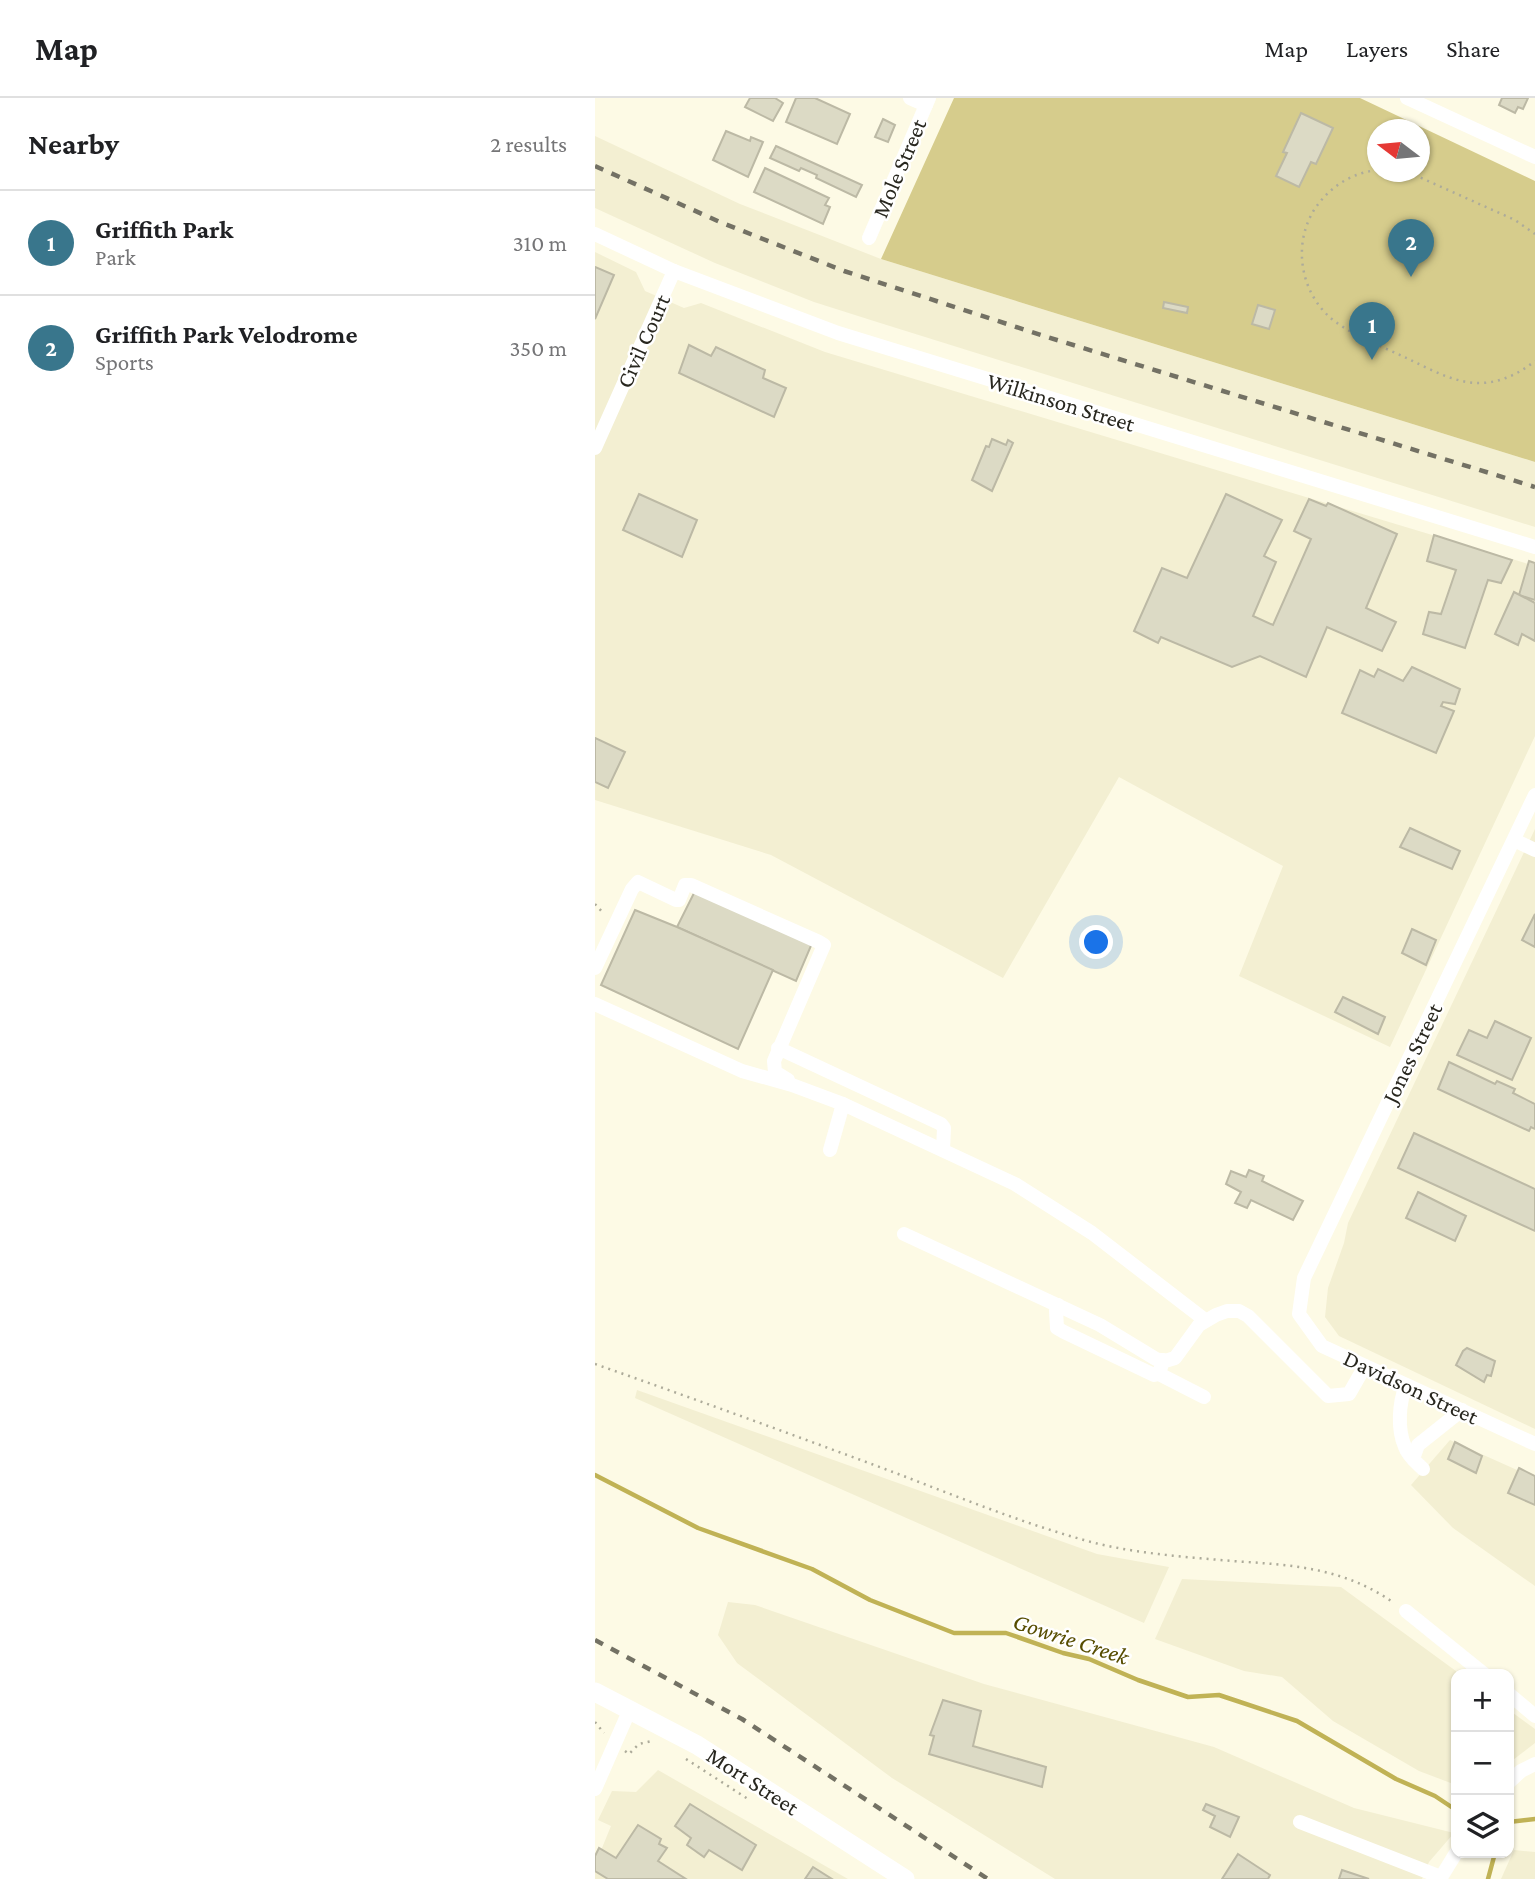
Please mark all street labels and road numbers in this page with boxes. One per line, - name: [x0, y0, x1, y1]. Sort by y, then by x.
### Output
- street label: Mole Street: [867, 114, 932, 221]
- street label: Civil Court: [611, 290, 675, 392]
- street label: Wilkinson Street: [984, 367, 1138, 437]
- street label: Jones Street: [1376, 998, 1448, 1109]
- street label: Davidson Street: [1340, 1344, 1483, 1430]
- street label: Mort Street: [702, 1742, 804, 1821]

